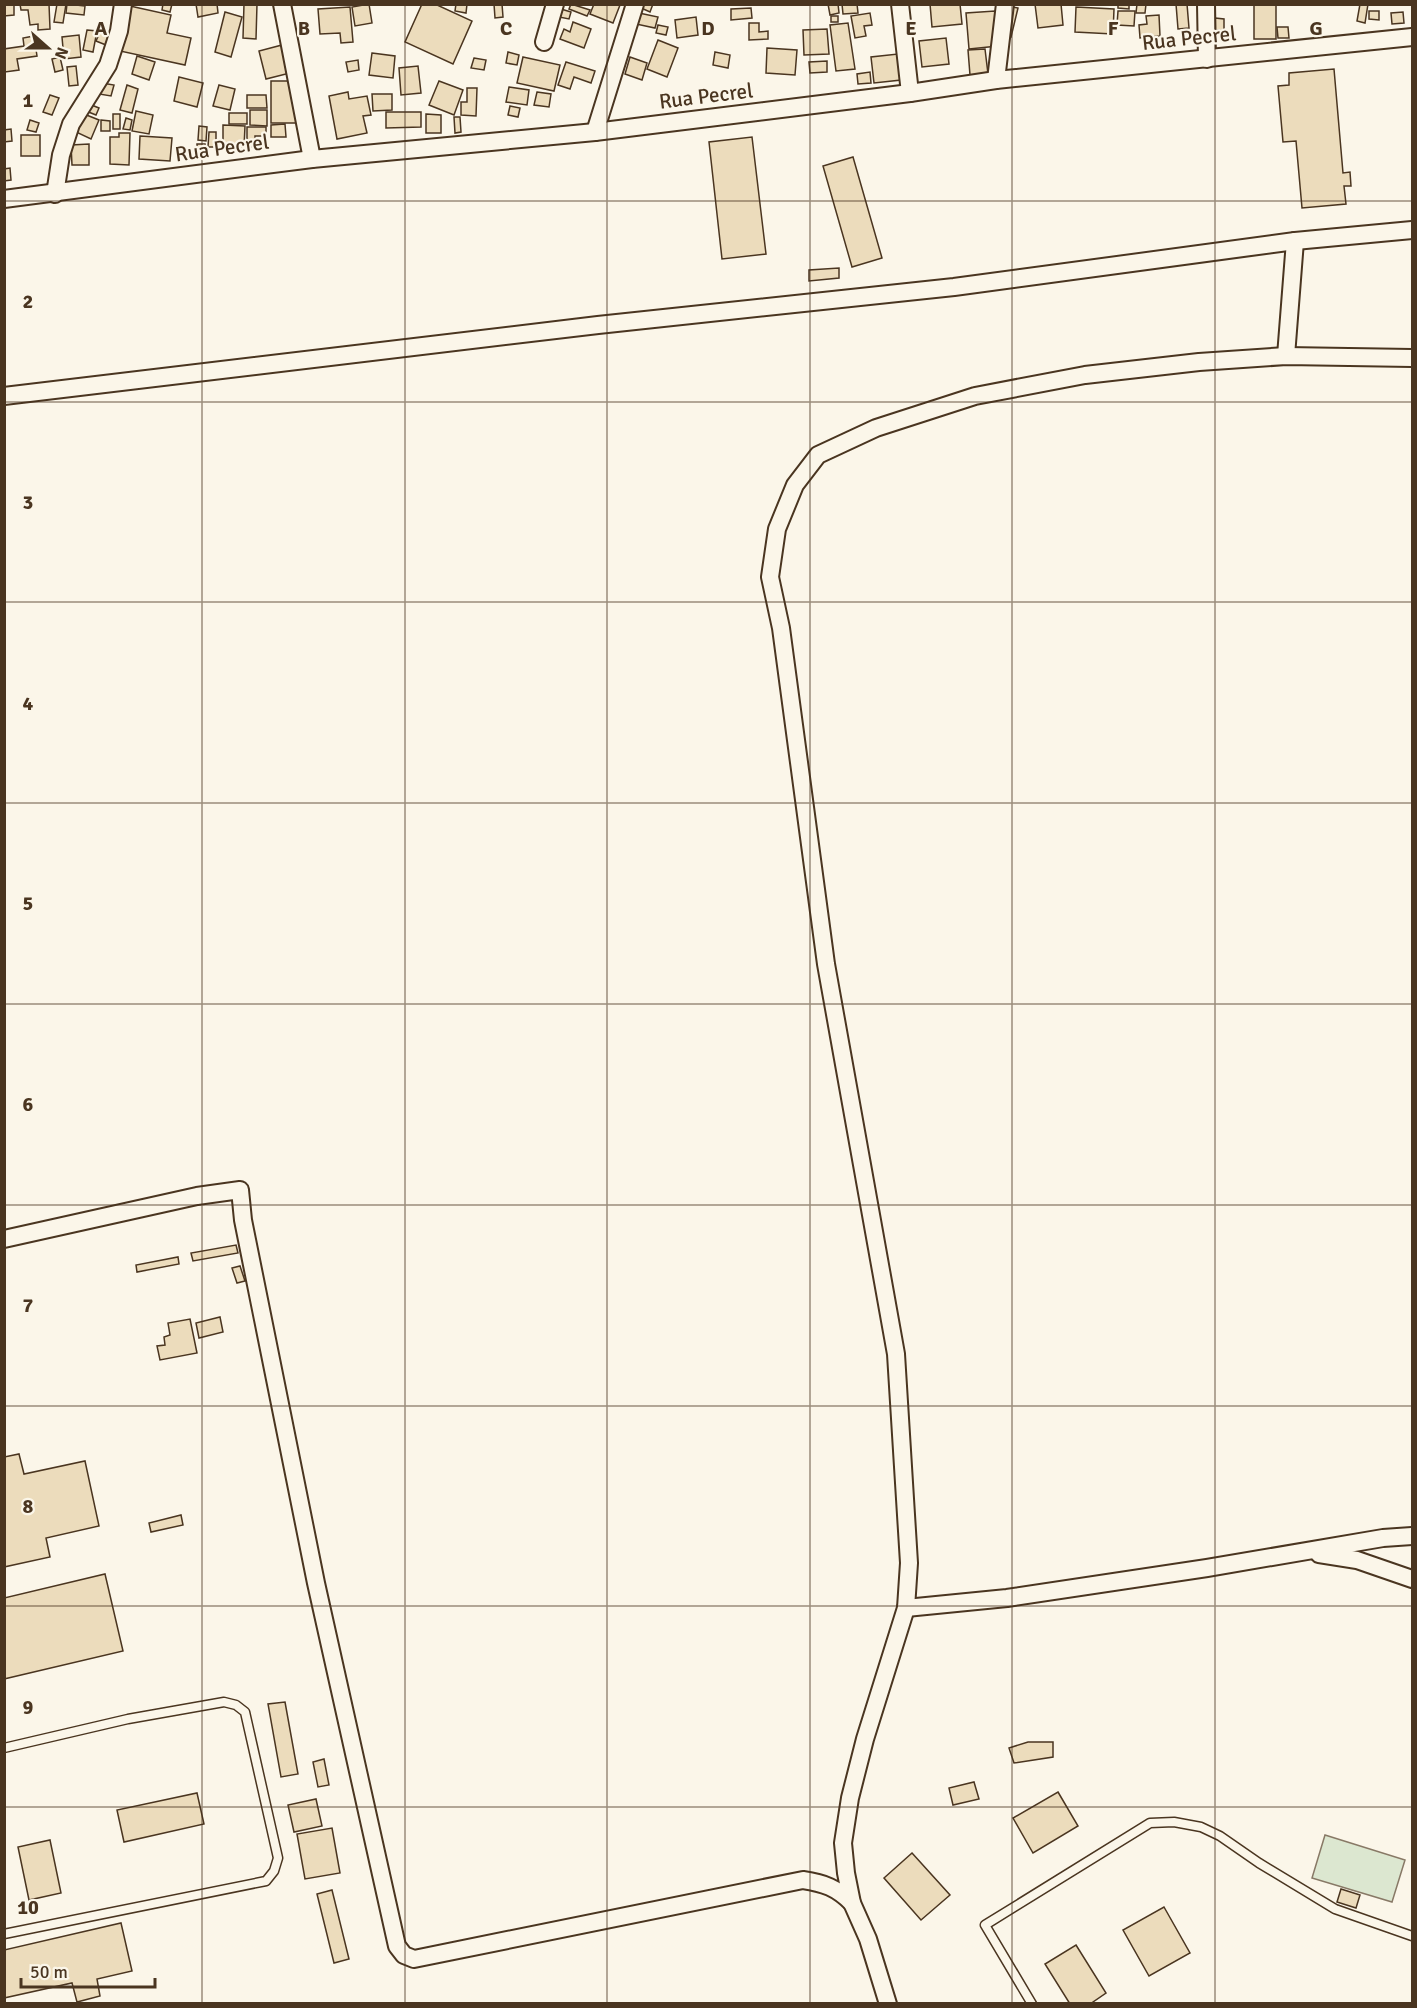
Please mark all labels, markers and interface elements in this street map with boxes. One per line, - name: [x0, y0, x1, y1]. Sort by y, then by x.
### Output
- text: A: [95, 16, 108, 41]
- text: B: [298, 16, 310, 41]
- text: C: [500, 16, 512, 41]
- text: D: [701, 16, 715, 41]
- text: E: [905, 16, 917, 41]
- text: F: [1108, 16, 1119, 41]
- text: G: [1309, 16, 1323, 41]
- north arrow: [18, 18, 78, 78]
- street label: Rua Pecrel: [1141, 20, 1237, 56]
- text: N: [50, 44, 72, 62]
- street label: Rua Pecrel: [657, 77, 755, 115]
- text: 1: [23, 88, 34, 113]
- street label: Rua Pecrel: [173, 129, 271, 167]
- text: 2: [23, 289, 33, 314]
- text: 3: [23, 490, 33, 515]
- text: 4: [23, 691, 34, 716]
- text: 5: [23, 891, 33, 916]
- text: 6: [23, 1092, 34, 1117]
- text: 7: [23, 1293, 34, 1318]
- text: 8: [23, 1494, 34, 1519]
- text: 9: [23, 1695, 34, 1720]
- text: 10: [17, 1895, 39, 1920]
- scale bar: [21, 1951, 154, 1989]
- text: 50 m: [30, 1961, 68, 1983]

